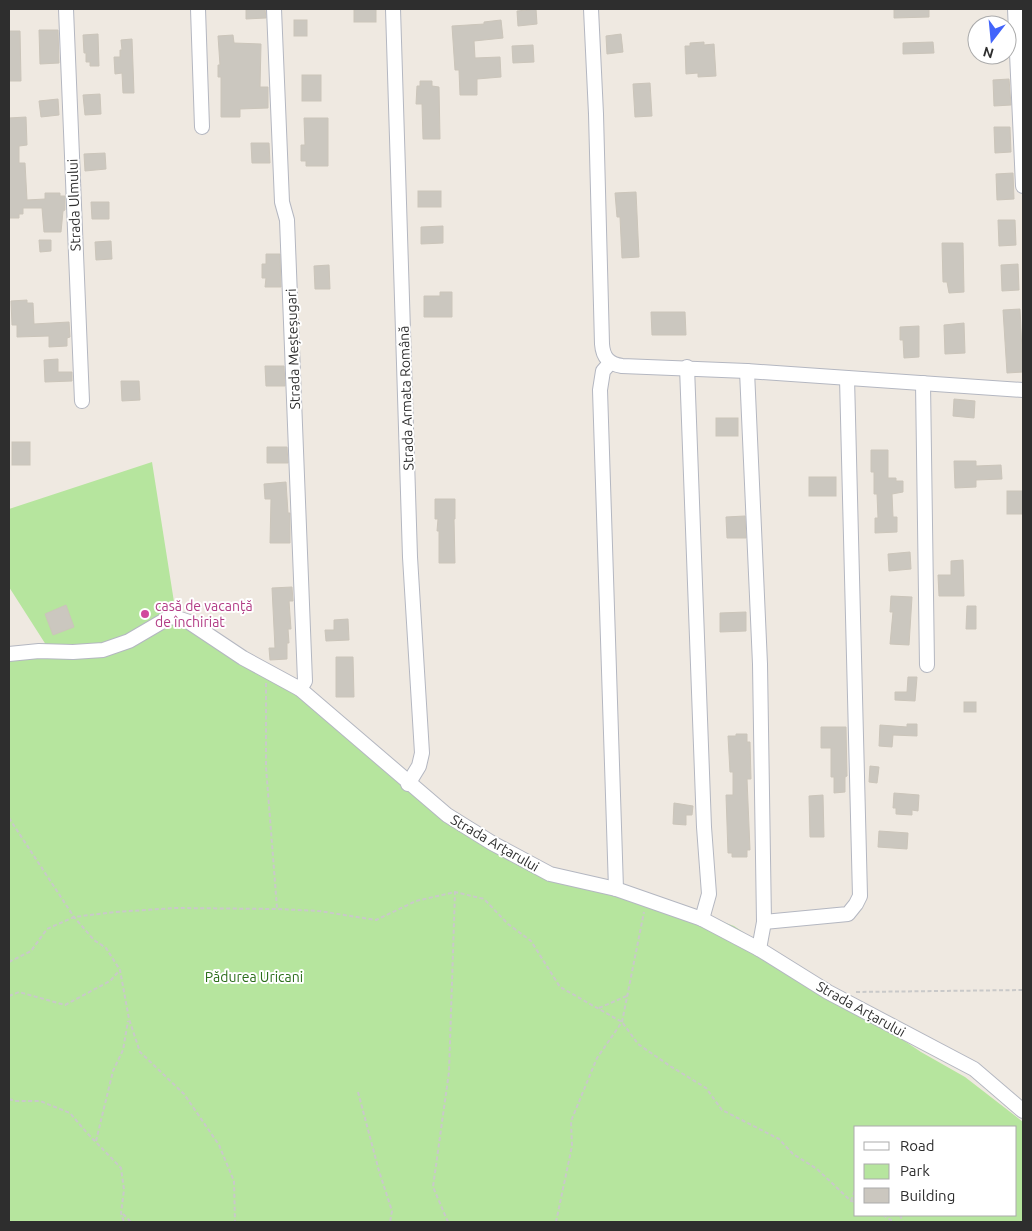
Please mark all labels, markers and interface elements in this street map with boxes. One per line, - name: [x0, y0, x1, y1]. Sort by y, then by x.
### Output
- north arrow: [967, 15, 1017, 65]
- text: N: [981, 43, 996, 62]
- street label: Strada Ulmului: [64, 159, 84, 251]
- street label: Strada Meșteșugari: [283, 288, 303, 410]
- street label: Strada Armata Română: [395, 325, 417, 471]
- place label: casă de vacanță de închiriat: [155, 598, 253, 630]
- marker: casă de vacanță de închiriat: [139, 608, 151, 620]
- street label: Strada Arțarului: [448, 811, 542, 875]
- park label: Pădurea Uricani: [205, 969, 303, 985]
- street label: Strada Arțarului: [814, 978, 908, 1040]
- legend: [854, 1126, 1017, 1216]
- text: Road: [900, 1137, 935, 1154]
- text: Park: [900, 1162, 930, 1179]
- text: Building: [900, 1187, 955, 1204]

